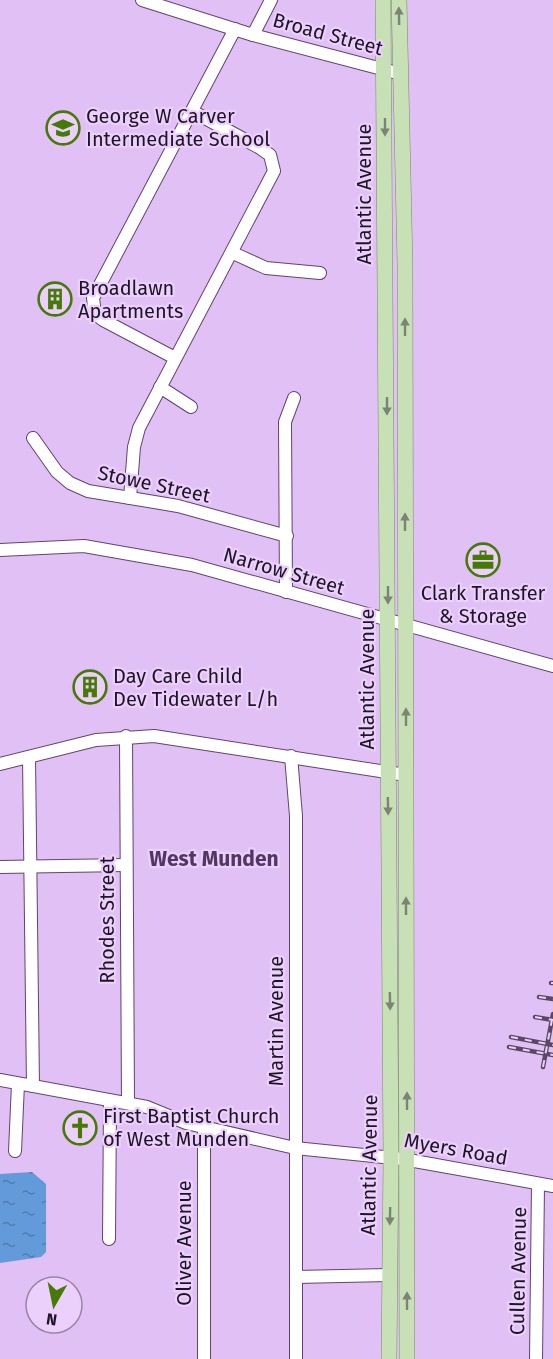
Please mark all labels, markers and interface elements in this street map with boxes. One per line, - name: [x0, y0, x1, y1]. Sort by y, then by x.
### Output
- one-way arrow: [395, 7, 404, 26]
- street label: Broad Street: [270, 8, 387, 60]
- place label: George W Carver Intermediate School: [86, 104, 270, 151]
- school or university icon: George W Carver Intermediate School: [45, 110, 81, 146]
- one-way arrow: [380, 118, 390, 137]
- street label: Atlantic Avenue: [352, 124, 376, 264]
- place label: Broadlawn Apartments: [78, 276, 183, 323]
- building icon: Broadlawn Apartments: [37, 281, 73, 317]
- one-way arrow: [400, 317, 410, 336]
- one-way arrow: [382, 397, 392, 416]
- street label: Stowe Street: [96, 460, 213, 508]
- one-way arrow: [400, 512, 410, 531]
- street label: Narrow Street: [221, 542, 348, 600]
- office icon: Clark Transfer & Storage: [465, 542, 501, 578]
- place label: Clark Transfer & Storage: [421, 581, 546, 628]
- one-way arrow: [383, 586, 393, 605]
- street label: Atlantic Avenue: [355, 609, 379, 749]
- place label: Day Care Child Dev Tidewater L/h: [113, 664, 278, 711]
- building icon: Day Care Child Dev Tidewater L/h: [72, 669, 108, 705]
- one-way arrow: [401, 707, 411, 726]
- one-way arrow: [383, 796, 393, 815]
- district label: West Munden: [149, 846, 279, 872]
- street label: Rhodes Street: [95, 856, 119, 984]
- one-way arrow: [401, 897, 411, 916]
- street label: Martin Avenue: [264, 956, 288, 1086]
- one-way arrow: [385, 991, 395, 1010]
- one-way arrow: [402, 1092, 412, 1111]
- street label: Atlantic Avenue: [356, 1094, 382, 1236]
- place label: First Baptist Church of West Munden: [103, 1104, 279, 1151]
- church icon: First Baptist Church of West Munden: [62, 1110, 98, 1146]
- street label: Myers Road: [403, 1128, 509, 1170]
- street label: Oliver Avenue: [172, 1180, 196, 1306]
- one-way arrow: [385, 1207, 394, 1226]
- street label: Cullen Avenue: [505, 1207, 531, 1335]
- north arrow: [24, 1275, 84, 1335]
- one-way arrow: [402, 1291, 412, 1310]
- text: N: [45, 1309, 58, 1330]

